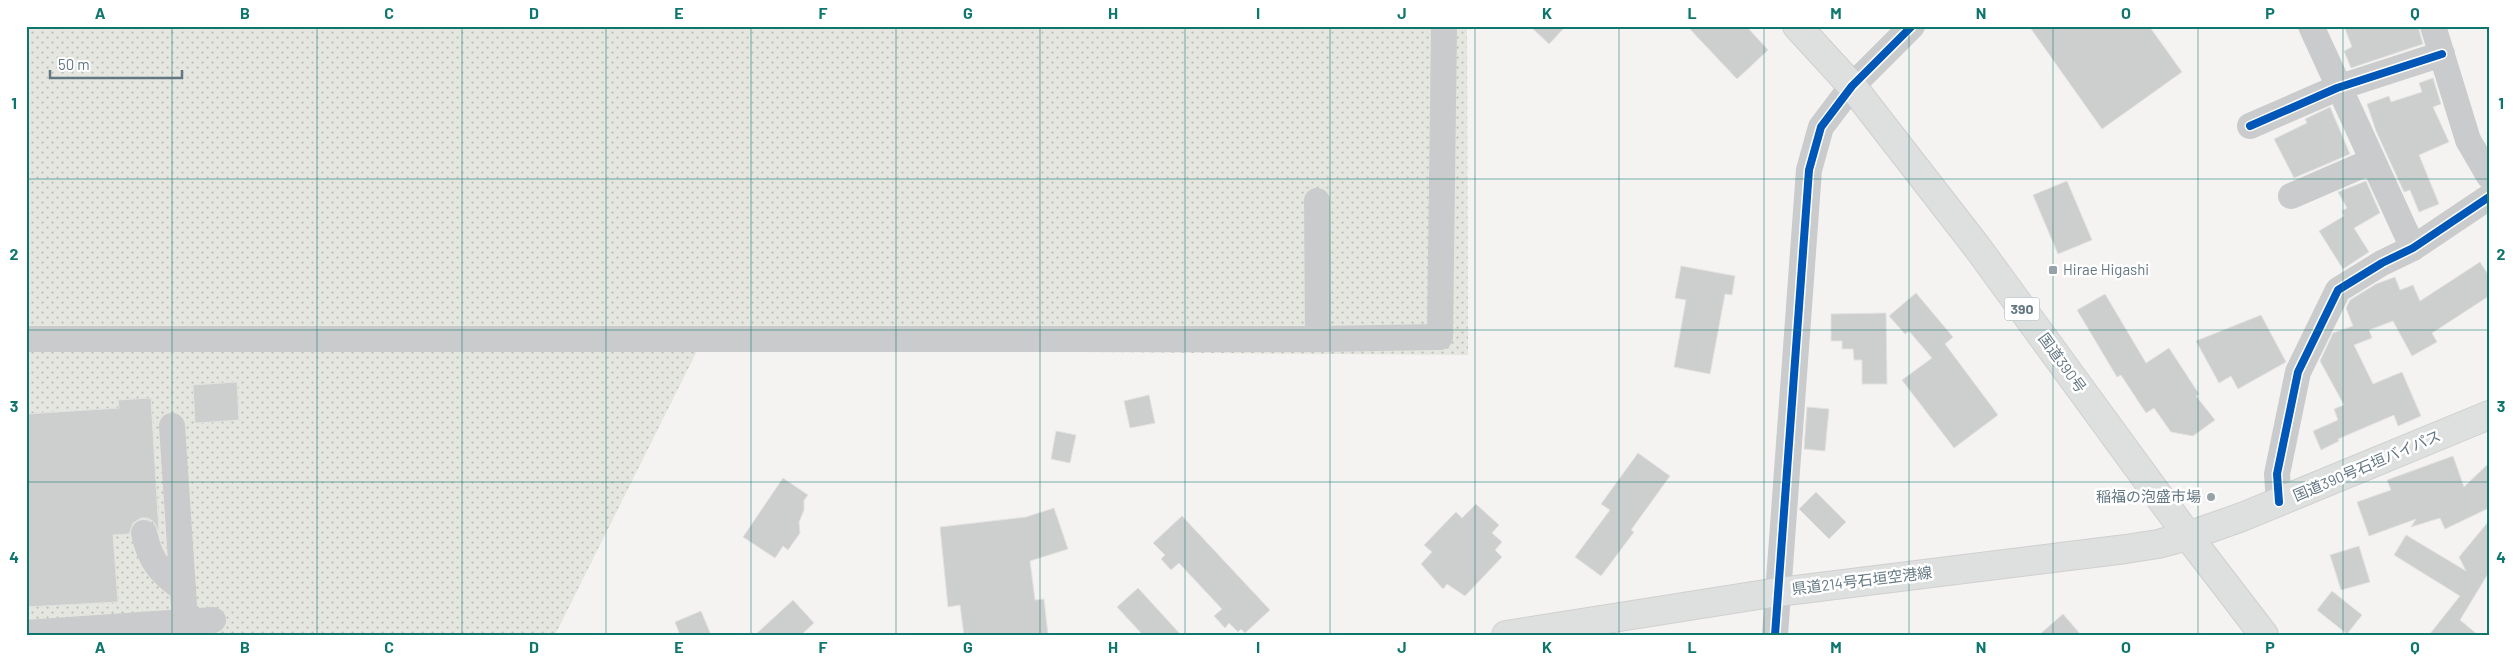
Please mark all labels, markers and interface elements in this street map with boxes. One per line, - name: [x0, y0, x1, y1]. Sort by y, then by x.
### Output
- text: A: [95, 3, 106, 22]
- text: B: [240, 3, 250, 22]
- text: C: [384, 3, 394, 22]
- text: D: [529, 3, 539, 22]
- text: E: [674, 3, 684, 22]
- text: F: [819, 3, 828, 22]
- text: G: [963, 3, 973, 22]
- text: H: [1108, 3, 1118, 22]
- text: I: [1256, 3, 1260, 22]
- text: J: [1397, 3, 1407, 22]
- text: K: [1542, 3, 1552, 22]
- text: L: [1687, 3, 1697, 22]
- text: M: [1830, 3, 1842, 22]
- text: N: [1976, 3, 1986, 22]
- text: O: [2121, 3, 2131, 22]
- text: P: [2265, 3, 2275, 22]
- text: Q: [2410, 3, 2420, 22]
- scale bar: [50, 48, 182, 80]
- text: 50 m: [58, 55, 90, 73]
- text: 1: [11, 93, 17, 112]
- text: 1: [2498, 93, 2504, 112]
- text: 2: [10, 244, 19, 263]
- text: 2: [2497, 244, 2506, 263]
- place label: Hirae Higashi: [2063, 260, 2149, 278]
- marker: Hirae Higashi: [2047, 264, 2059, 276]
- road number: 390: [2004, 298, 2040, 320]
- street label: 国道390号: [2035, 329, 2090, 396]
- text: 3: [10, 396, 18, 415]
- text: 3: [2497, 396, 2505, 415]
- street label: 国道390号石垣バイパス: [2290, 426, 2443, 504]
- place label: 稲福の泡盛市場: [2096, 487, 2201, 505]
- marker: 稲福の泡盛市場: [2205, 491, 2217, 503]
- text: 4: [9, 547, 19, 566]
- text: 4: [2496, 547, 2506, 566]
- street label: 県道214号石垣空港線: [1791, 562, 1933, 598]
- text: A: [95, 637, 106, 656]
- text: B: [240, 637, 250, 656]
- text: C: [384, 637, 394, 656]
- text: D: [529, 637, 539, 656]
- text: E: [674, 637, 684, 656]
- text: F: [819, 637, 828, 656]
- text: G: [963, 637, 973, 656]
- text: H: [1108, 637, 1118, 656]
- text: I: [1256, 637, 1260, 656]
- text: J: [1397, 637, 1407, 656]
- text: K: [1542, 637, 1552, 656]
- text: L: [1687, 637, 1697, 656]
- text: M: [1830, 637, 1842, 656]
- text: N: [1976, 637, 1986, 656]
- text: O: [2121, 637, 2131, 656]
- text: P: [2265, 637, 2275, 656]
- text: Q: [2410, 637, 2420, 656]

